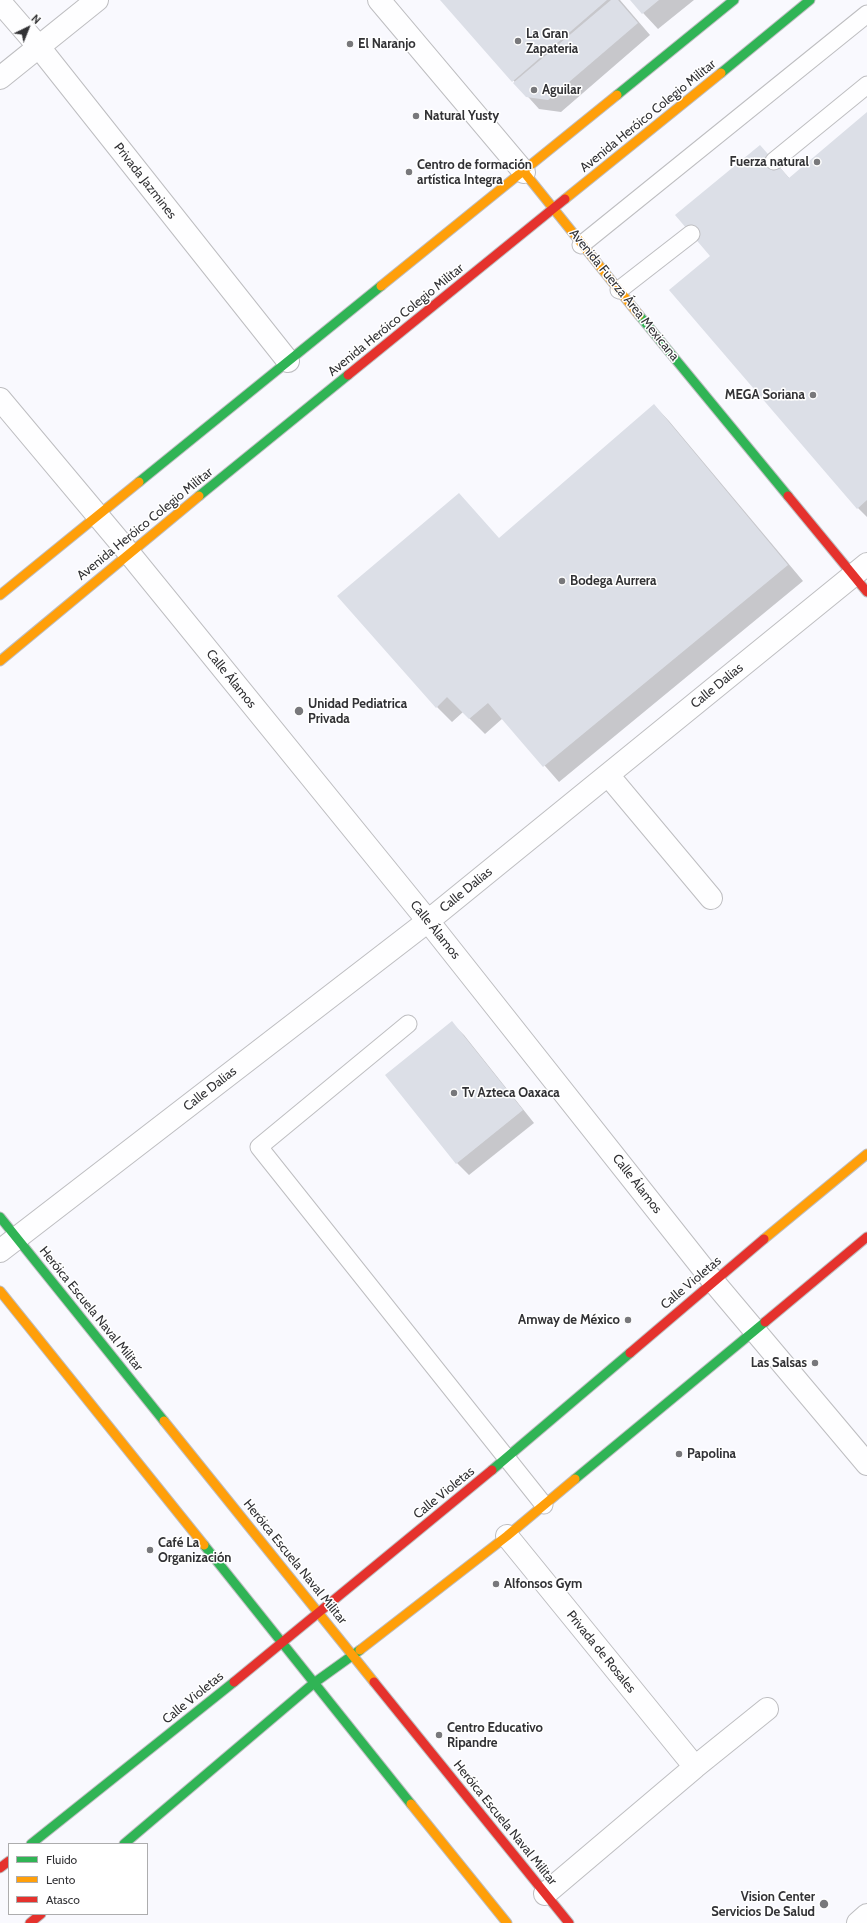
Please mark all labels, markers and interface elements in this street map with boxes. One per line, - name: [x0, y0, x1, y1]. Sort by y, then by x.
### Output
- north arrow: [8, 8, 48, 48]
- text: N: [29, 11, 44, 27]
- place label: La Gran Zapateria: [526, 26, 578, 57]
- place label: El Naranjo: [358, 36, 416, 52]
- marker: La Gran Zapateria: [513, 36, 523, 46]
- marker: El Naranjo: [345, 39, 355, 49]
- street label: Avenida Heróico Colegio Militar: [577, 56, 719, 176]
- place label: Aguilar: [542, 82, 581, 98]
- marker: Aguilar: [529, 85, 539, 95]
- place label: Natural Yusty: [424, 108, 499, 124]
- marker: Natural Yusty: [411, 111, 421, 121]
- street label: Privada Jazmines: [110, 140, 180, 222]
- place label: Fuerza natural: [730, 154, 809, 170]
- place label: Centro de formación artística Integra: [417, 157, 532, 188]
- marker: Fuerza natural: [812, 157, 822, 167]
- marker: Centro de formación artística Integra: [404, 167, 414, 177]
- street label: Avenida Fuerza Área Mexicana: [566, 226, 682, 364]
- street label: Avenida Heróico Colegio Militar: [325, 260, 467, 380]
- place label: MEGA Soriana: [725, 387, 805, 403]
- marker: MEGA Soriana: [808, 390, 818, 400]
- street label: Avenida Heróico Colegio Militar: [74, 464, 216, 584]
- place label: Bodega Aurrera: [570, 573, 657, 589]
- marker: Bodega Aurrera: [557, 576, 567, 586]
- street label: Calle Álamos: [203, 646, 259, 712]
- street label: Calle Dalias: [688, 660, 746, 712]
- place label: Unidad Pediatrica Privada: [308, 696, 407, 727]
- marker: Unidad Pediatrica Privada: [293, 705, 305, 717]
- street label: Calle Dalias: [437, 864, 495, 916]
- street label: Calle Álamos: [407, 897, 463, 963]
- street label: Calle Dalias: [180, 1063, 240, 1115]
- place label: Tv Azteca Oaxaca: [462, 1085, 560, 1101]
- marker: Tv Azteca Oaxaca: [449, 1088, 459, 1098]
- street label: Calle Álamos: [609, 1151, 665, 1217]
- street label: Heróica Escuela Naval Militar: [36, 1243, 146, 1375]
- street label: Calle Violetas: [658, 1253, 724, 1313]
- place label: Amway de México: [518, 1312, 620, 1328]
- marker: Amway de México: [623, 1315, 633, 1325]
- place label: Las Salsas: [751, 1355, 807, 1371]
- marker: Las Salsas: [810, 1358, 820, 1368]
- place label: Papolina: [687, 1446, 736, 1462]
- marker: Papolina: [674, 1449, 684, 1459]
- street label: Calle Violetas: [410, 1464, 478, 1522]
- street label: Heróica Escuela Naval Militar: [240, 1496, 350, 1628]
- place label: Café La Organización: [158, 1535, 232, 1566]
- marker: Café La Organización: [145, 1545, 155, 1555]
- place label: Alfonsos Gym: [504, 1576, 582, 1592]
- marker: Alfonsos Gym: [491, 1579, 501, 1589]
- street label: Privada de Rosales: [563, 1608, 639, 1696]
- street label: Calle Violetas: [159, 1669, 227, 1727]
- place label: Centro Educativo Ripandre: [447, 1720, 543, 1751]
- marker: Centro Educativo Ripandre: [434, 1730, 444, 1740]
- street label: Heróica Escuela Naval Militar: [450, 1757, 560, 1889]
- legend: [8, 1843, 148, 1915]
- text: Fluido: [46, 1852, 77, 1867]
- text: Lento: [46, 1872, 75, 1887]
- place label: Vision Center Servicios De Salud: [711, 1889, 815, 1920]
- text: Atasco: [46, 1892, 80, 1907]
- marker: Vision Center Servicios De Salud: [818, 1898, 830, 1910]

